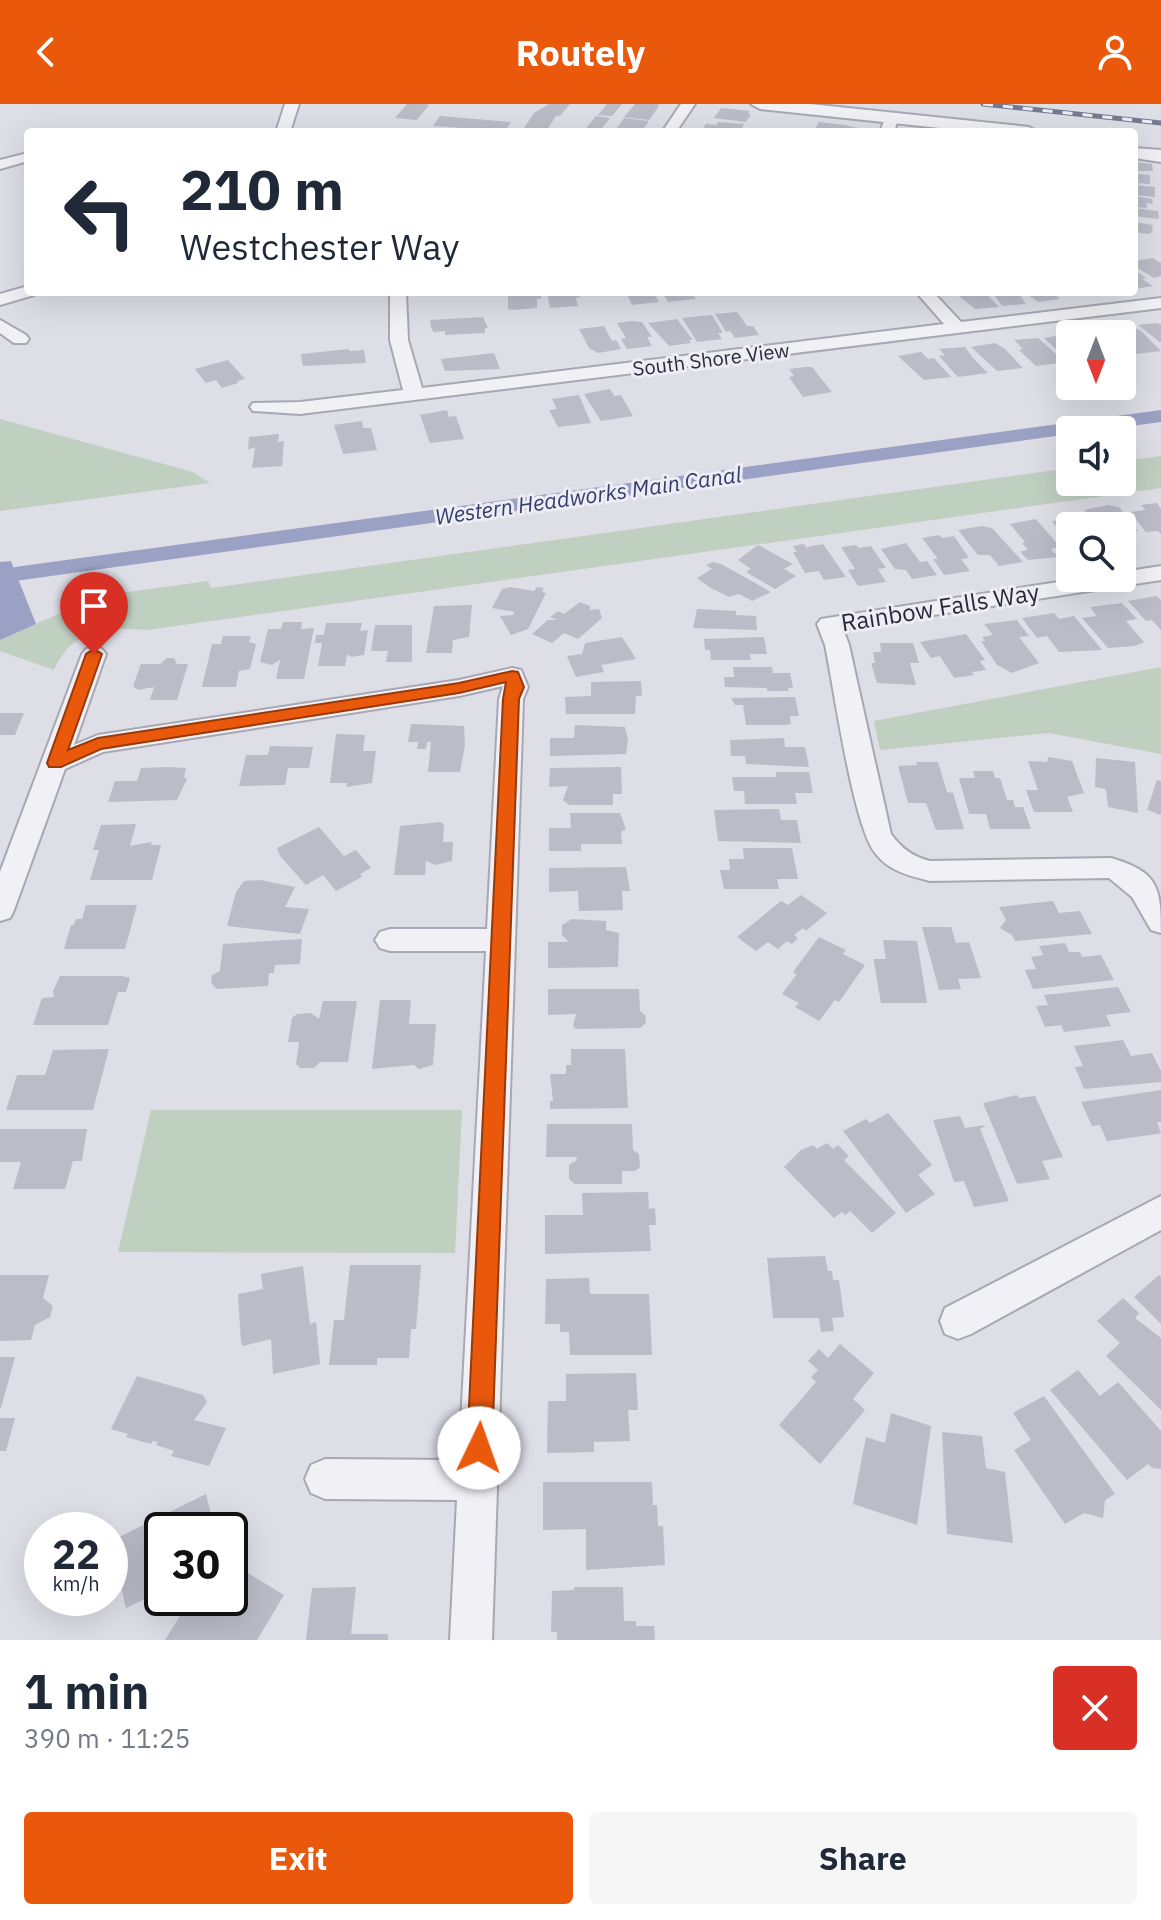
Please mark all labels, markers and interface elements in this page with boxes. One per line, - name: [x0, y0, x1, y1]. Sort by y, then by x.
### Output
- text: Routely: [516, 29, 645, 76]
- icon: back: [24, 30, 68, 74]
- icon: person: [1093, 30, 1137, 74]
- text: 210 m: [180, 153, 344, 225]
- icon: left: [48, 160, 152, 264]
- text: Westchester Way: [180, 223, 459, 270]
- north arrow: [1056, 320, 1136, 400]
- map controls: [1056, 320, 1136, 592]
- street label: South Shore View: [631, 336, 791, 382]
- button: sound: [1056, 416, 1136, 496]
- water label: Western Headworks Main Canal: [433, 459, 743, 531]
- button: search: [1056, 512, 1136, 592]
- pin: [60, 572, 128, 654]
- street label: Rainbow Falls Way: [839, 576, 1041, 638]
- icon: arrive: [72, 584, 116, 628]
- position arrow: [437, 1406, 521, 1490]
- speed limit sign: 30: [144, 1512, 248, 1616]
- text: 22: [52, 1528, 100, 1580]
- text: km/h: [52, 1570, 100, 1597]
- text: 1 min: [24, 1660, 149, 1722]
- button: close: [1053, 1666, 1137, 1750]
- text: 390 m · 11:25: [24, 1721, 190, 1755]
- button: Exit: [24, 1812, 573, 1904]
- button: Share: [589, 1812, 1137, 1904]

